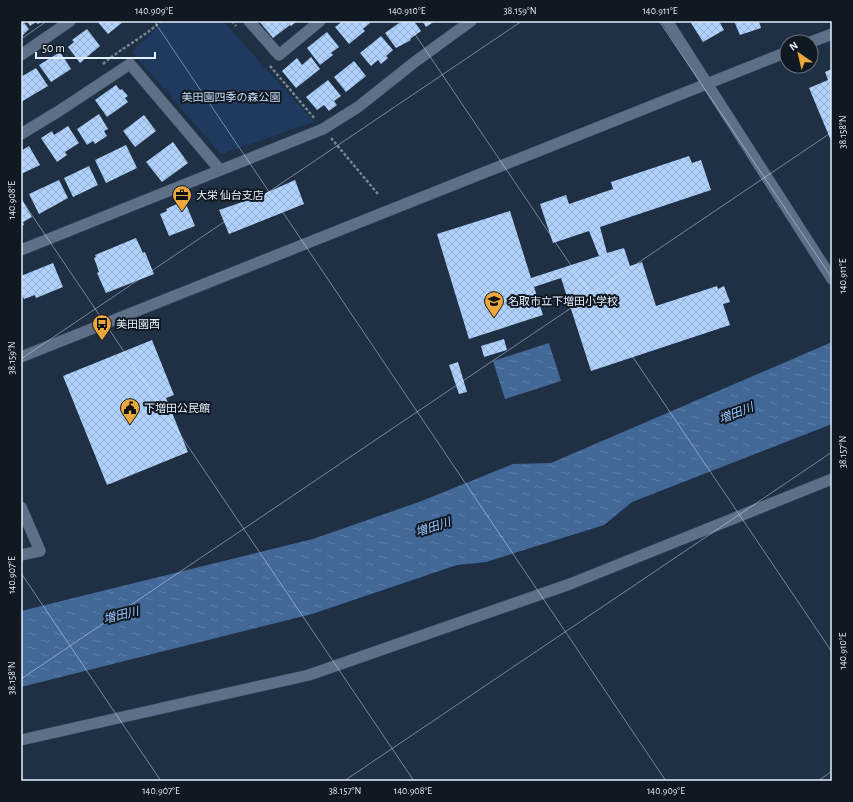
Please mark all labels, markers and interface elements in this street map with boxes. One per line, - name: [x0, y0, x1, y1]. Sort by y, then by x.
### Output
- text: 140.909°E: [135, 6, 173, 16]
- text: 140.910°E: [389, 6, 426, 16]
- text: 38.159°N: [503, 6, 537, 16]
- text: 140.911°E: [642, 6, 678, 16]
- scale bar: [36, 34, 155, 60]
- north arrow: [779, 34, 819, 74]
- text: N: [787, 39, 800, 53]
- text: 50 m: [42, 42, 65, 54]
- park label: 美田園四季の森公園: [182, 91, 281, 103]
- text: 38.158°N: [838, 115, 848, 149]
- text: 140.908°E: [7, 181, 17, 219]
- office icon: 大栄 仙台支店: [171, 184, 193, 212]
- place label: 大栄 仙台支店: [196, 189, 264, 201]
- text: 140.911°E: [838, 258, 848, 294]
- school or university icon: 名取市立下増田小学校: [483, 290, 505, 318]
- place label: 名取市立下増田小学校: [508, 295, 618, 307]
- bus stop icon: 美田園西: [91, 313, 113, 341]
- place label: 美田園西: [116, 318, 160, 330]
- text: 38.159°N: [7, 341, 17, 375]
- public building icon: 下増田公民館: [119, 397, 141, 425]
- water label: 増田川: [717, 399, 757, 425]
- place label: 下増田公民館: [144, 402, 210, 414]
- text: 38.157°N: [838, 436, 848, 468]
- water label: 増田川: [414, 514, 454, 538]
- text: 140.907°E: [7, 556, 17, 594]
- water label: 増田川: [102, 603, 142, 625]
- text: 140.910°E: [838, 632, 848, 670]
- text: 38.158°N: [7, 661, 17, 695]
- text: 140.907°E: [142, 786, 180, 796]
- text: 38.157°N: [329, 786, 361, 796]
- text: 140.908°E: [394, 786, 432, 796]
- text: 140.909°E: [647, 786, 685, 796]

